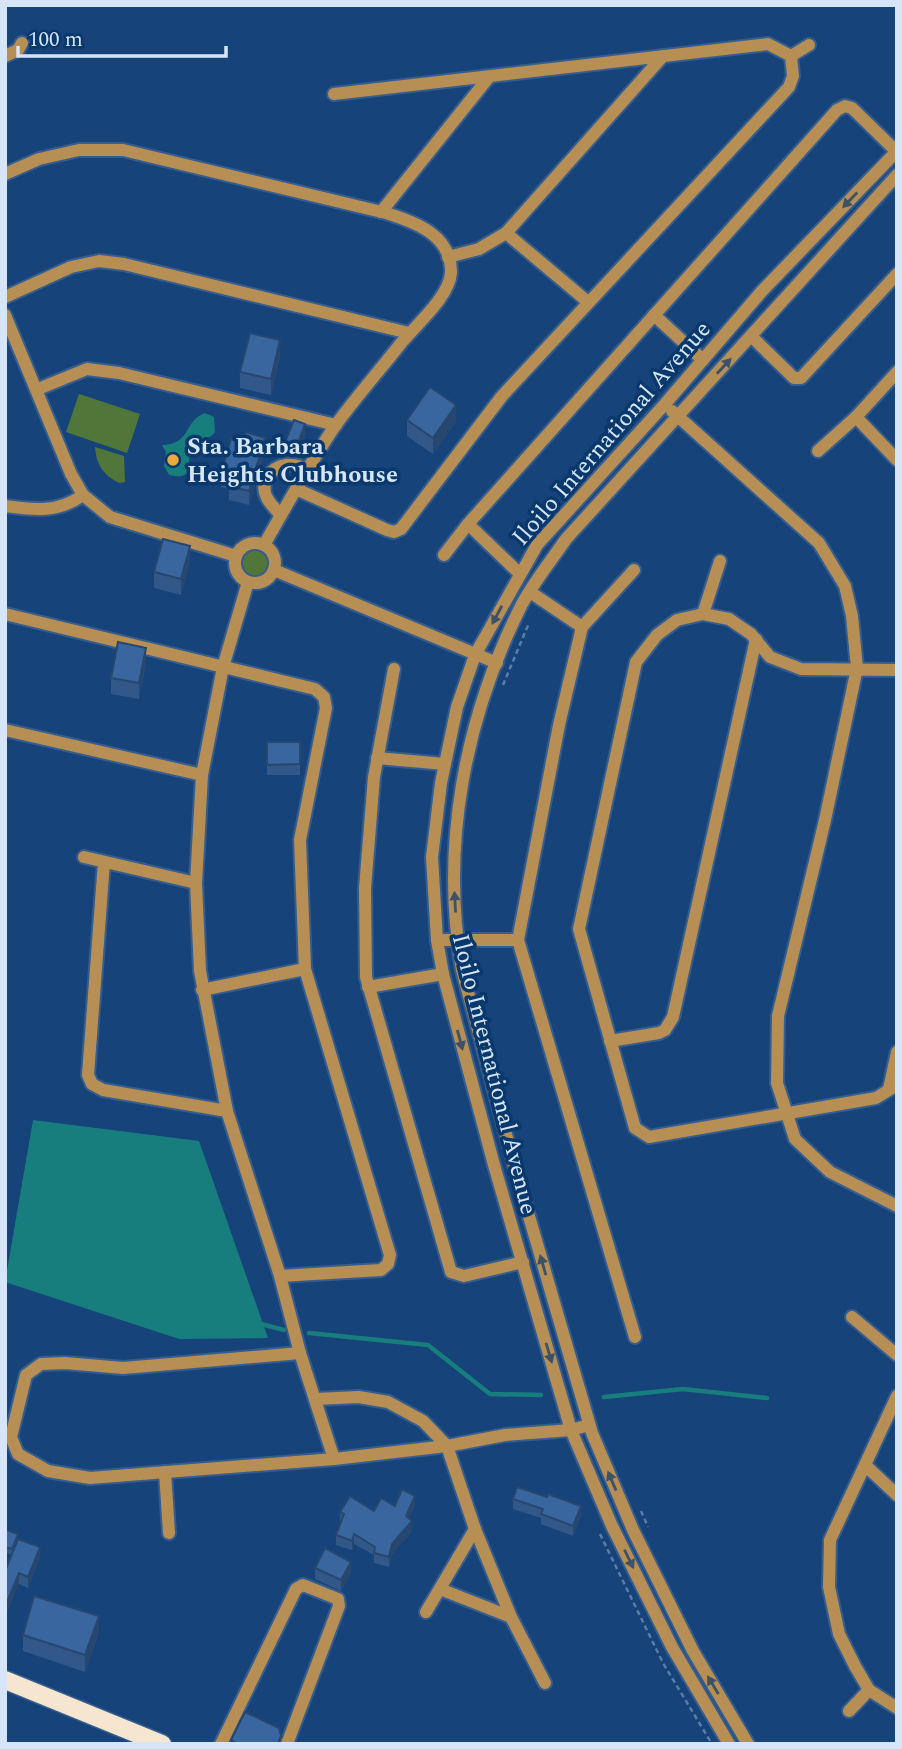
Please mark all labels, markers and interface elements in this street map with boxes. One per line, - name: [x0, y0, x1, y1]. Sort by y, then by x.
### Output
- scale bar: [18, 14, 226, 58]
- text: 100 m: [28, 24, 83, 56]
- one-way arrow: [842, 191, 858, 208]
- street label: Iloilo International Avenue: [504, 313, 720, 554]
- one-way arrow: [716, 357, 732, 375]
- place label: Sta. Barbara Heights Clubhouse: [187, 429, 398, 493]
- marker: Sta. Barbara Heights Clubhouse: [165, 452, 181, 468]
- one-way arrow: [491, 605, 503, 624]
- one-way arrow: [449, 891, 460, 913]
- street label: Iloilo International Avenue: [442, 930, 546, 1218]
- one-way arrow: [455, 1030, 465, 1051]
- one-way arrow: [537, 1254, 548, 1276]
- one-way arrow: [545, 1342, 555, 1363]
- one-way arrow: [606, 1471, 617, 1492]
- one-way arrow: [623, 1549, 634, 1569]
- one-way arrow: [707, 1676, 719, 1695]

